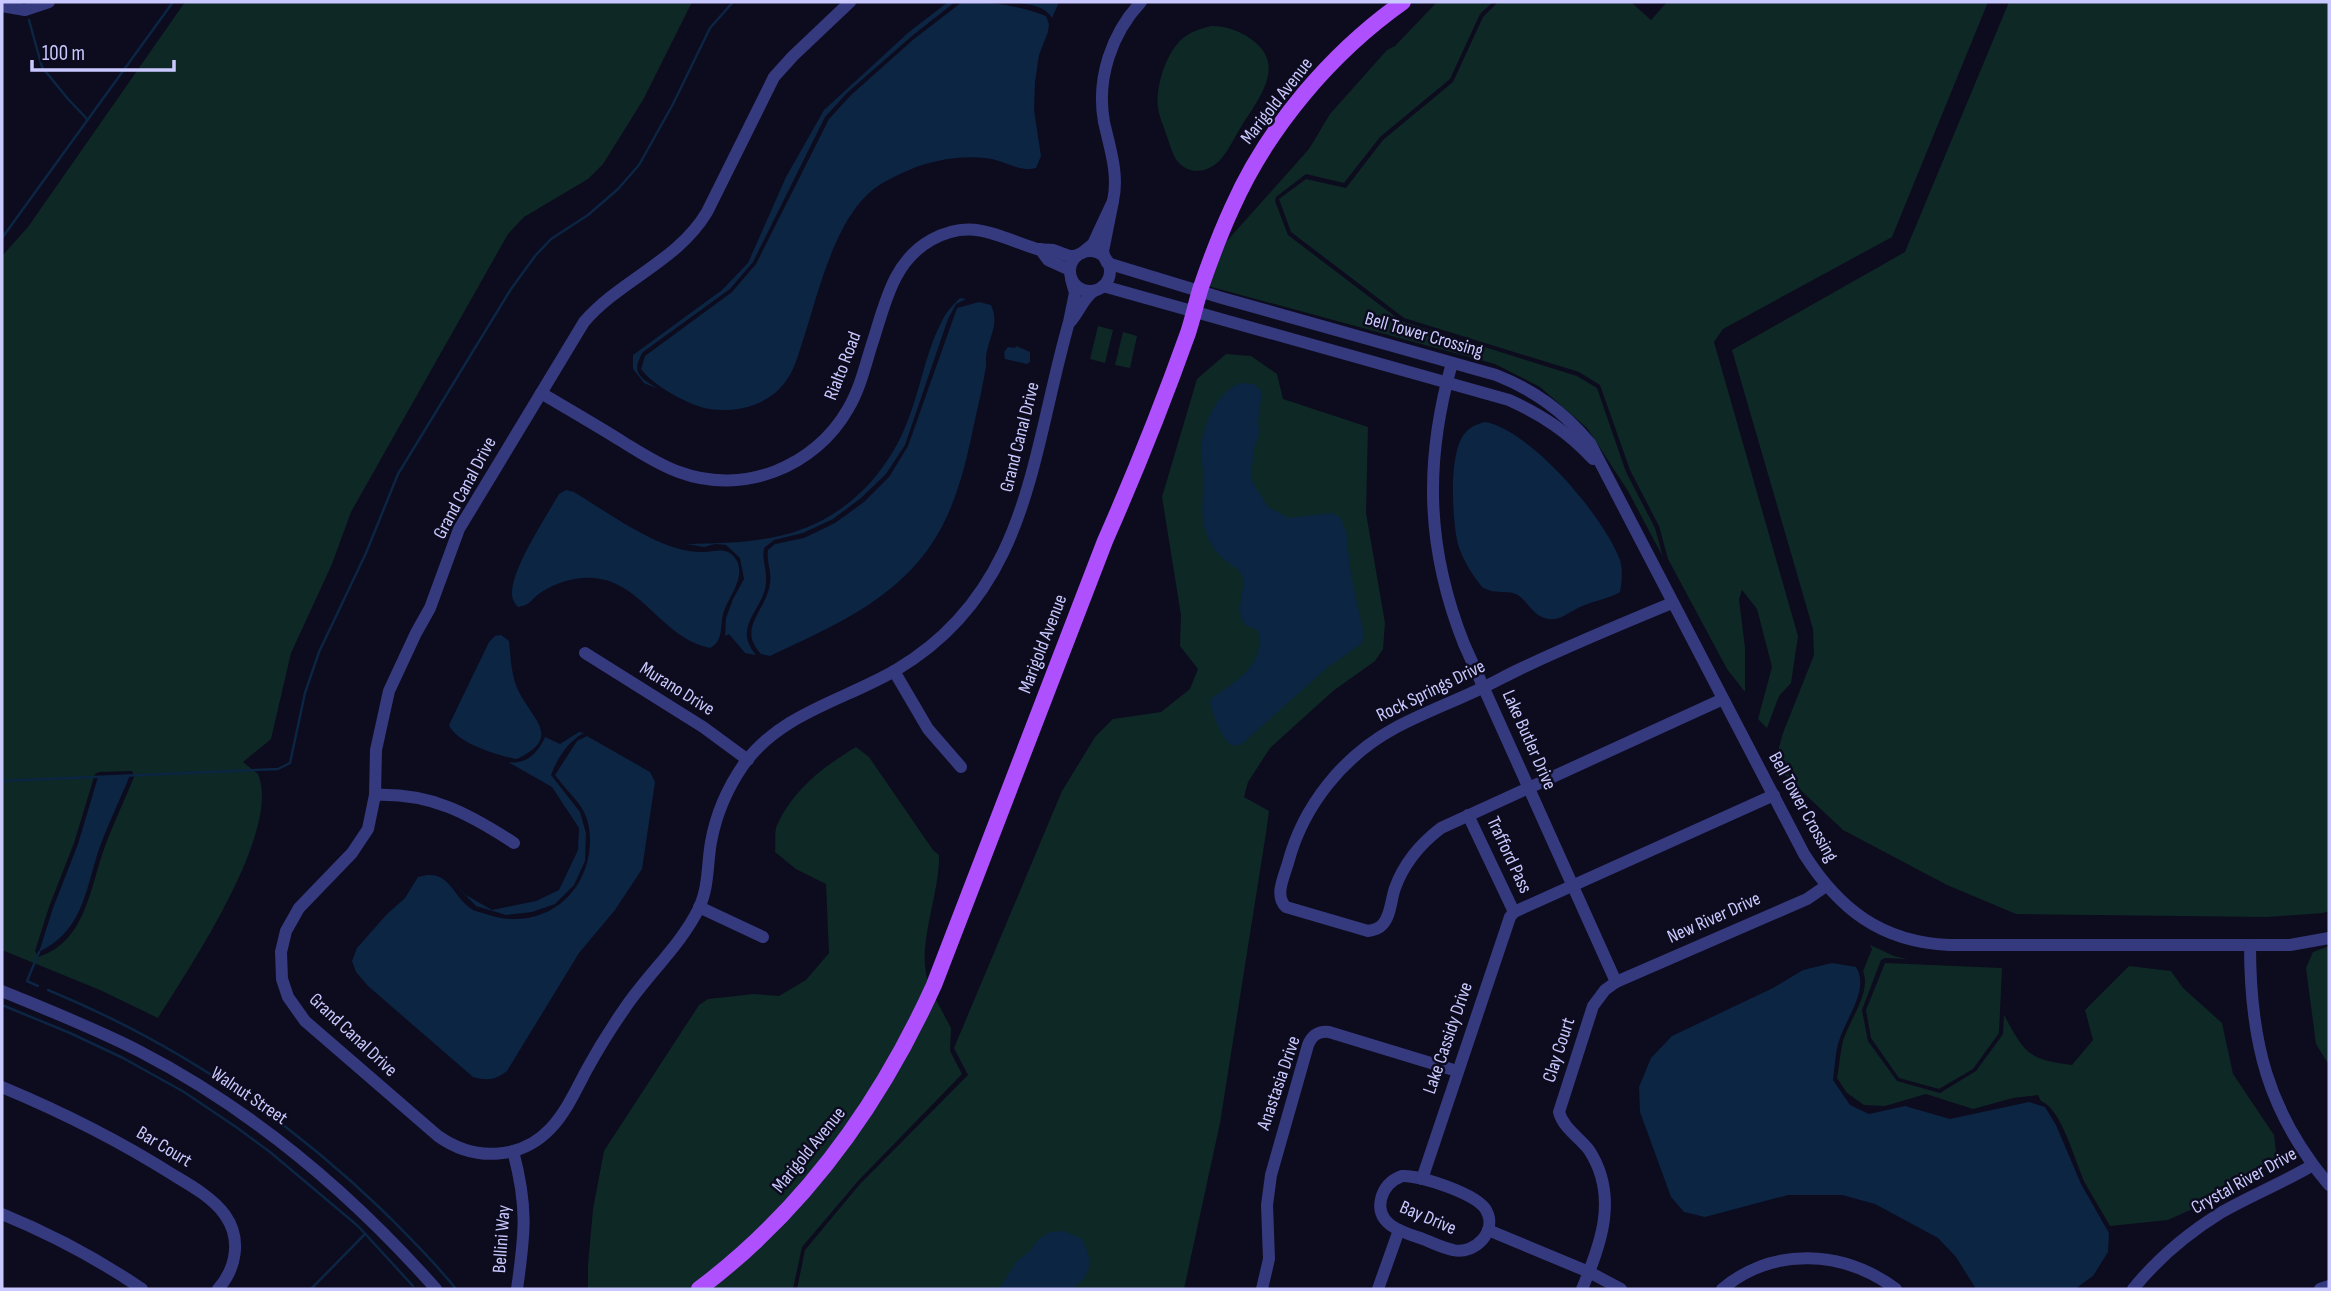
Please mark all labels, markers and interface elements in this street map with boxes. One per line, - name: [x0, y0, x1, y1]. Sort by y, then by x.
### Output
- scale bar: [32, 28, 173, 72]
- text: 100 m: [42, 41, 85, 66]
- street label: Marigold Avenue: [1236, 53, 1318, 149]
- street label: Bell Tower Crossing: [1362, 307, 1486, 363]
- street label: Rialto Road: [819, 329, 867, 403]
- street label: Grand Canal Drive: [995, 380, 1045, 494]
- street label: Grand Canal Drive: [428, 433, 502, 543]
- street label: Marigold Avenue: [1014, 591, 1072, 697]
- street label: Rock Springs Drive: [1373, 655, 1489, 727]
- street label: Murano Drive: [635, 657, 719, 721]
- street label: Lake Butler Drive: [1497, 686, 1561, 794]
- street label: Bell Tower Crossing: [1763, 748, 1843, 866]
- street label: Trafford Pass: [1481, 813, 1537, 897]
- street label: New River Drive: [1664, 887, 1764, 949]
- street label: Lake Cassidy Drive: [1418, 979, 1478, 1097]
- street label: Grand Canal Drive: [304, 988, 402, 1082]
- street label: Clay Court: [1538, 1015, 1580, 1085]
- street label: Anastasia Drive: [1252, 1033, 1306, 1134]
- street label: Walnut Street: [206, 1062, 292, 1130]
- street label: Marigold Avenue: [767, 1102, 851, 1198]
- street label: Bar Court: [132, 1122, 196, 1173]
- street label: Crystal River Drive: [2187, 1143, 2301, 1219]
- street label: Bay Drive: [1396, 1196, 1460, 1240]
- street label: Bellini Way: [488, 1204, 516, 1274]

